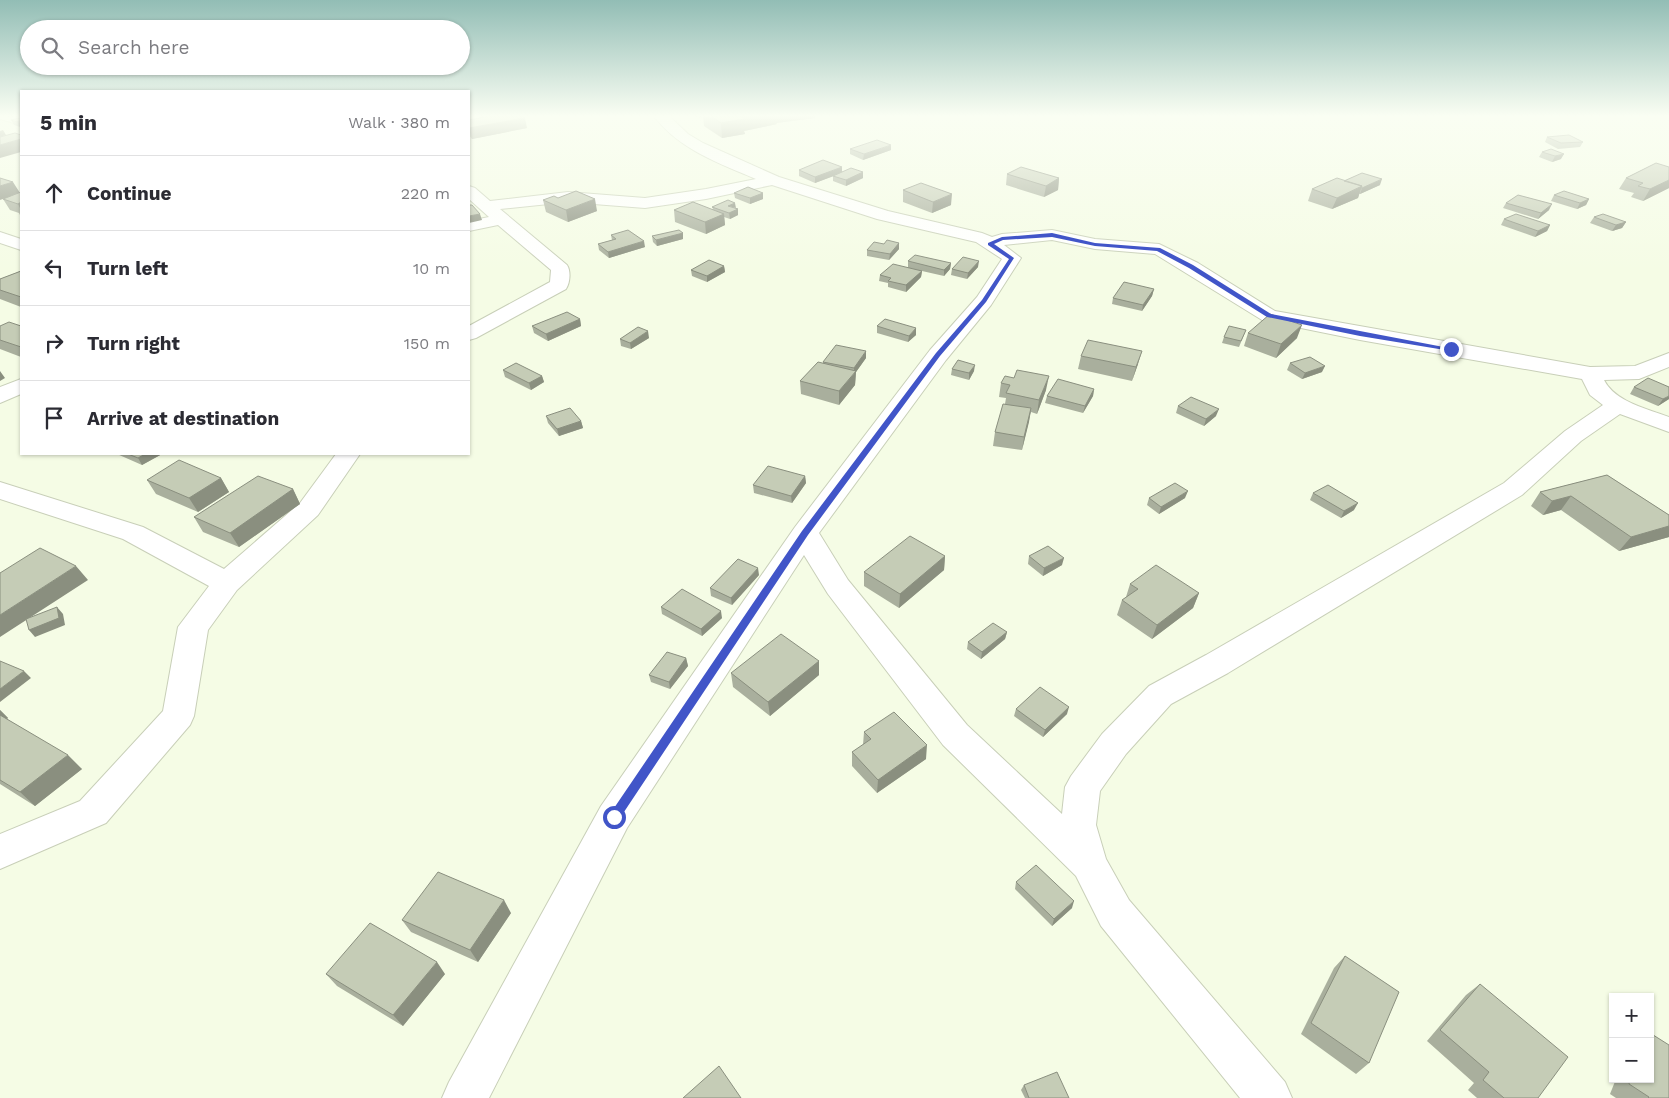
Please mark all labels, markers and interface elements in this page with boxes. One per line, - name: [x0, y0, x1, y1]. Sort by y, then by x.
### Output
- search box: [20, 20, 470, 75]
- icon: search: [38, 34, 66, 62]
- text: Search here: [78, 36, 189, 59]
- text: 5 min: [40, 110, 97, 135]
- text: Walk · 380 m: [348, 113, 450, 132]
- icon: ahead: [40, 179, 68, 207]
- text: Continue: [87, 182, 171, 205]
- text: 220 m: [401, 184, 450, 203]
- icon: left: [40, 254, 68, 282]
- text: Turn left: [87, 257, 168, 280]
- text: 10 m: [413, 259, 450, 278]
- icon: right: [40, 329, 68, 357]
- text: Turn right: [87, 332, 180, 355]
- text: 150 m: [404, 334, 450, 353]
- route end: [1440, 338, 1463, 361]
- icon: arrive: [40, 404, 68, 432]
- text: Arrive at destination: [87, 407, 279, 430]
- route start: [603, 806, 626, 829]
- map controls: [1609, 993, 1654, 1083]
- button: +: [1609, 993, 1654, 1038]
- button: −: [1609, 1038, 1654, 1083]

